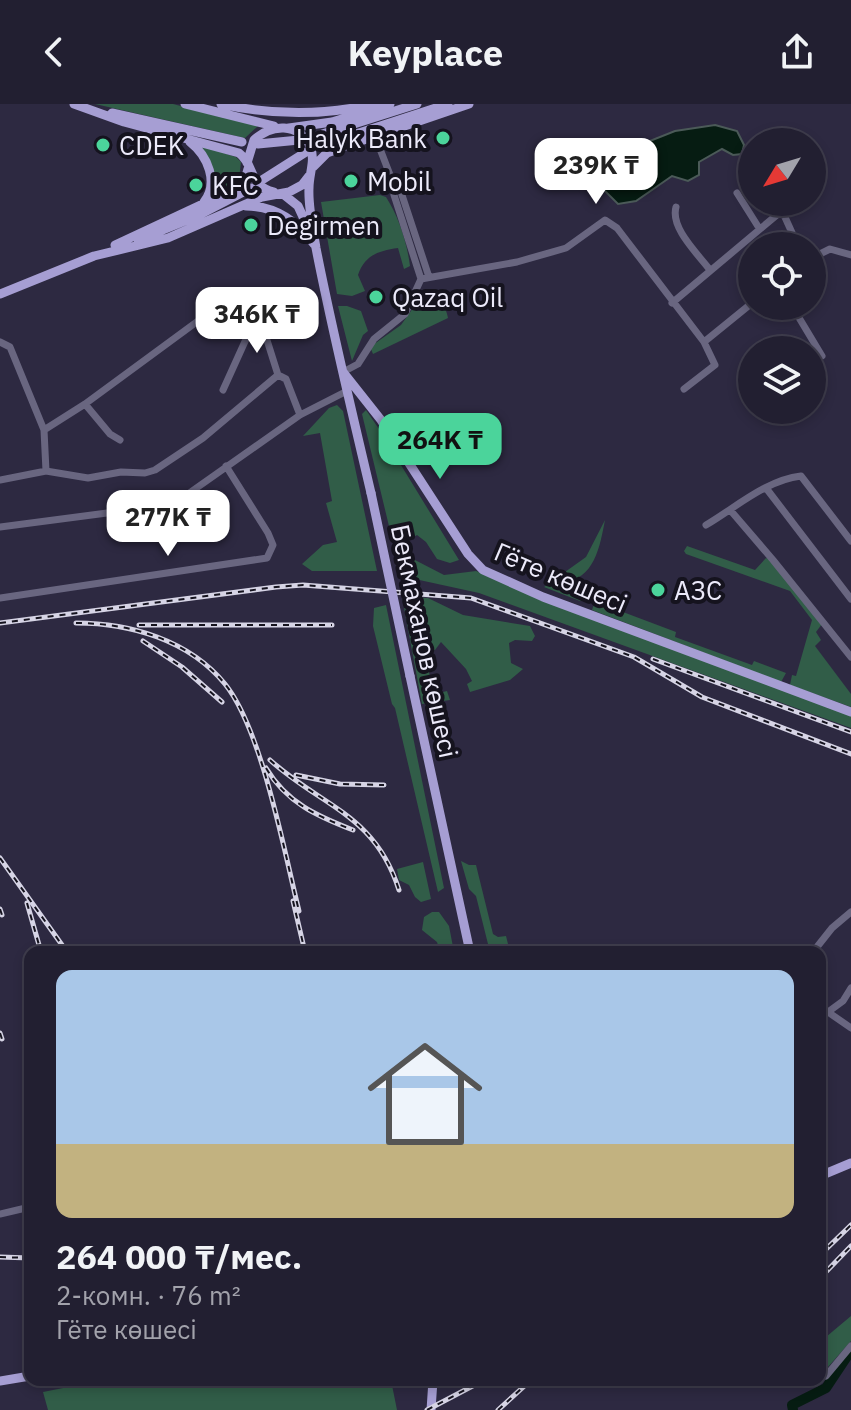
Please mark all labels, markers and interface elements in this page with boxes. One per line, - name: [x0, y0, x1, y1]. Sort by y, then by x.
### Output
- text: Keyplace: [348, 29, 503, 76]
- icon: back: [32, 30, 76, 74]
- icon: share: [775, 30, 819, 74]
- place label: Halyk Bank: [296, 121, 427, 155]
- place label: CDEK: [119, 128, 184, 162]
- north arrow: [738, 128, 826, 216]
- map controls: [738, 128, 826, 424]
- marker: Halyk Bank: [434, 129, 452, 147]
- marker: CDEK: [94, 136, 112, 154]
- pin: 239K ₸: [531, 138, 661, 206]
- text: 239K ₸: [553, 147, 639, 181]
- place label: Mobil: [367, 164, 431, 198]
- place label: KFC: [212, 168, 259, 202]
- marker: Mobil: [342, 172, 360, 190]
- marker: KFC: [187, 176, 205, 194]
- place label: Degirmen: [267, 208, 380, 242]
- marker: Degirmen: [242, 216, 260, 234]
- button: locate: [738, 232, 826, 320]
- place label: Qazaq Oil: [392, 280, 503, 314]
- pin: 346K ₸: [192, 287, 322, 355]
- marker: Qazaq Oil: [367, 288, 385, 306]
- text: 346K ₸: [214, 296, 300, 330]
- button: layers: [738, 336, 826, 424]
- pin: 264K ₸: [375, 413, 505, 481]
- text: 264K ₸: [397, 422, 483, 456]
- pin: 277K ₸: [103, 490, 233, 558]
- text: 277K ₸: [125, 499, 211, 533]
- street label: Бекмаханов көшесі: [384, 521, 466, 761]
- street label: Гёте көшесі: [490, 534, 632, 620]
- place label: АЗС: [674, 573, 722, 607]
- marker: АЗС: [649, 581, 667, 599]
- icon: home: [353, 1022, 497, 1166]
- text: 264 000 ₸/мес.: [56, 1234, 302, 1278]
- text: 2-комн. · 76 m²: [56, 1278, 241, 1312]
- text: Гёте көшесі: [56, 1312, 197, 1346]

